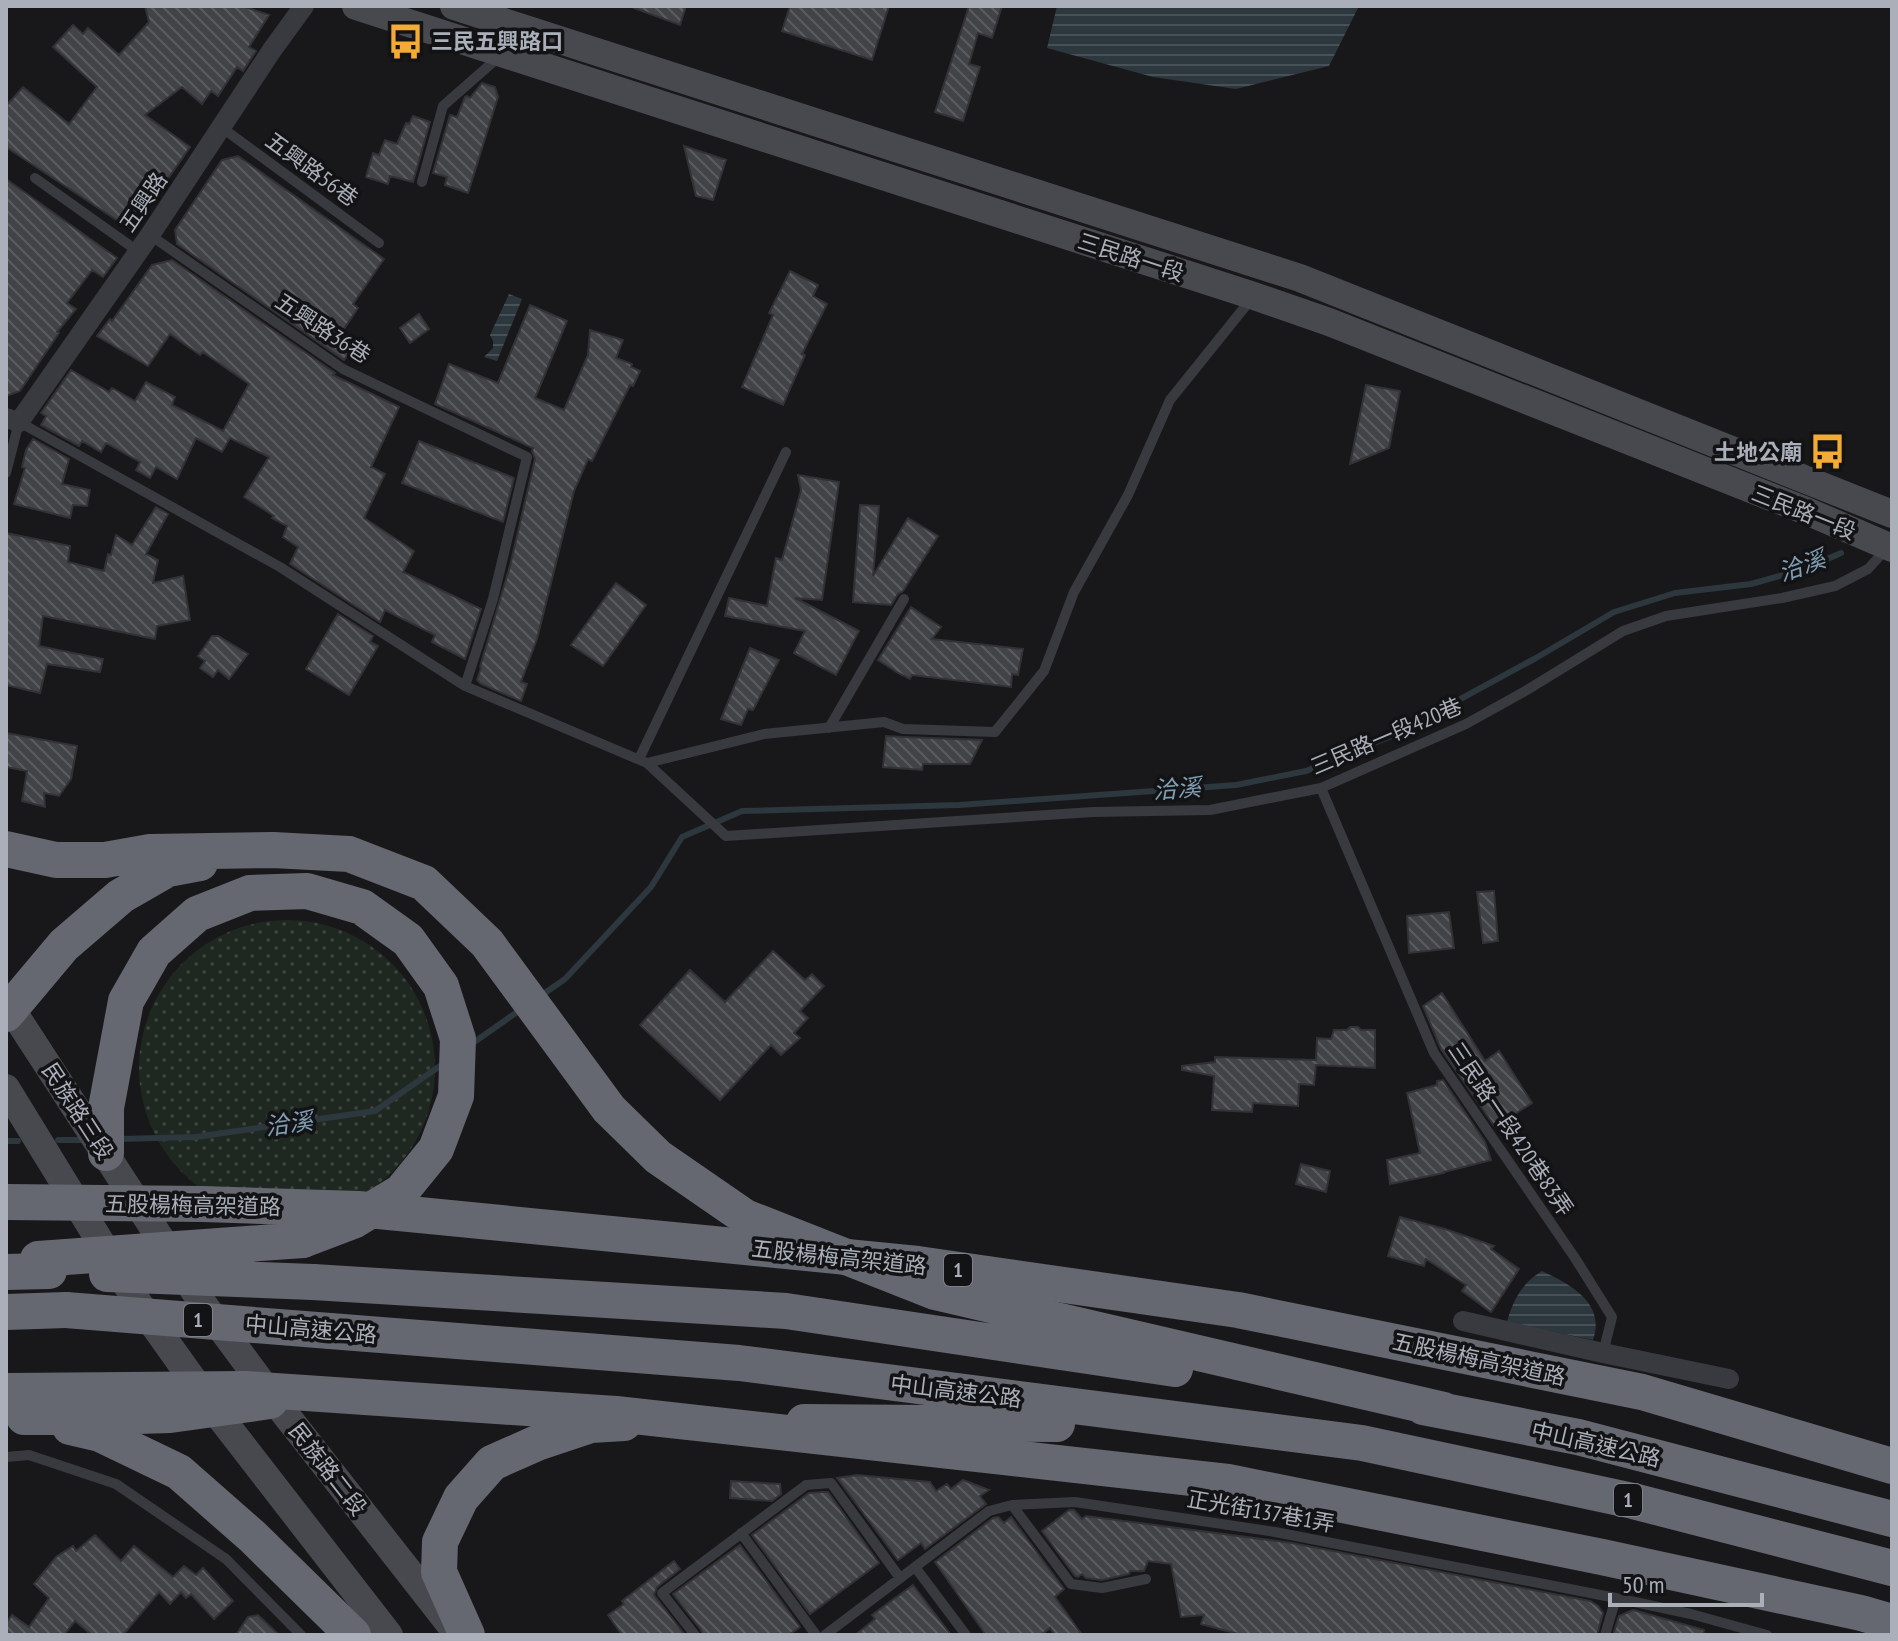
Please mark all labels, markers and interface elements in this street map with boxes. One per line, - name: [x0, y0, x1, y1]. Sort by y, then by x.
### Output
- bus stop icon: 三民五興路口: [386, 22, 424, 60]
- place label: 三民五興路口: [431, 27, 563, 55]
- street label: 五興路56巷: [260, 126, 364, 212]
- street label: 五興路: [113, 167, 173, 237]
- street label: 三民路一段: [1074, 227, 1188, 287]
- street label: 五興路36巷: [270, 287, 376, 369]
- bus stop icon: 土地公廟: [1809, 433, 1847, 471]
- place label: 土地公廟: [1714, 438, 1802, 466]
- street label: 三民路一段: [1748, 478, 1860, 546]
- water label: 洽溪: [1774, 542, 1832, 588]
- street label: 三民路一段420巷: [1306, 692, 1466, 780]
- water label: 洽溪: [1152, 771, 1205, 806]
- street label: 三民路一段420巷83弄: [1442, 1037, 1580, 1221]
- street label: 民族路三段: [36, 1057, 120, 1165]
- water label: 洽溪: [263, 1104, 318, 1142]
- street label: 五股楊梅高架道路: [105, 1189, 281, 1221]
- street label: 五股楊梅高架道路: [750, 1234, 928, 1280]
- road number: 1: [944, 1254, 972, 1286]
- road number: 1: [184, 1304, 212, 1336]
- street label: 中山高速公路: [244, 1309, 378, 1349]
- street label: 五股楊梅高架道路: [1390, 1327, 1568, 1391]
- street label: 中山高速公路: [889, 1369, 1023, 1413]
- street label: 中山高速公路: [1529, 1416, 1663, 1472]
- street label: 民族路二段: [283, 1417, 373, 1521]
- street label: 正光街137巷1弄: [1185, 1484, 1337, 1538]
- road number: 1: [1614, 1484, 1642, 1516]
- scale bar: [1610, 1557, 1762, 1607]
- text: 50 m: [1622, 1569, 1664, 1600]

